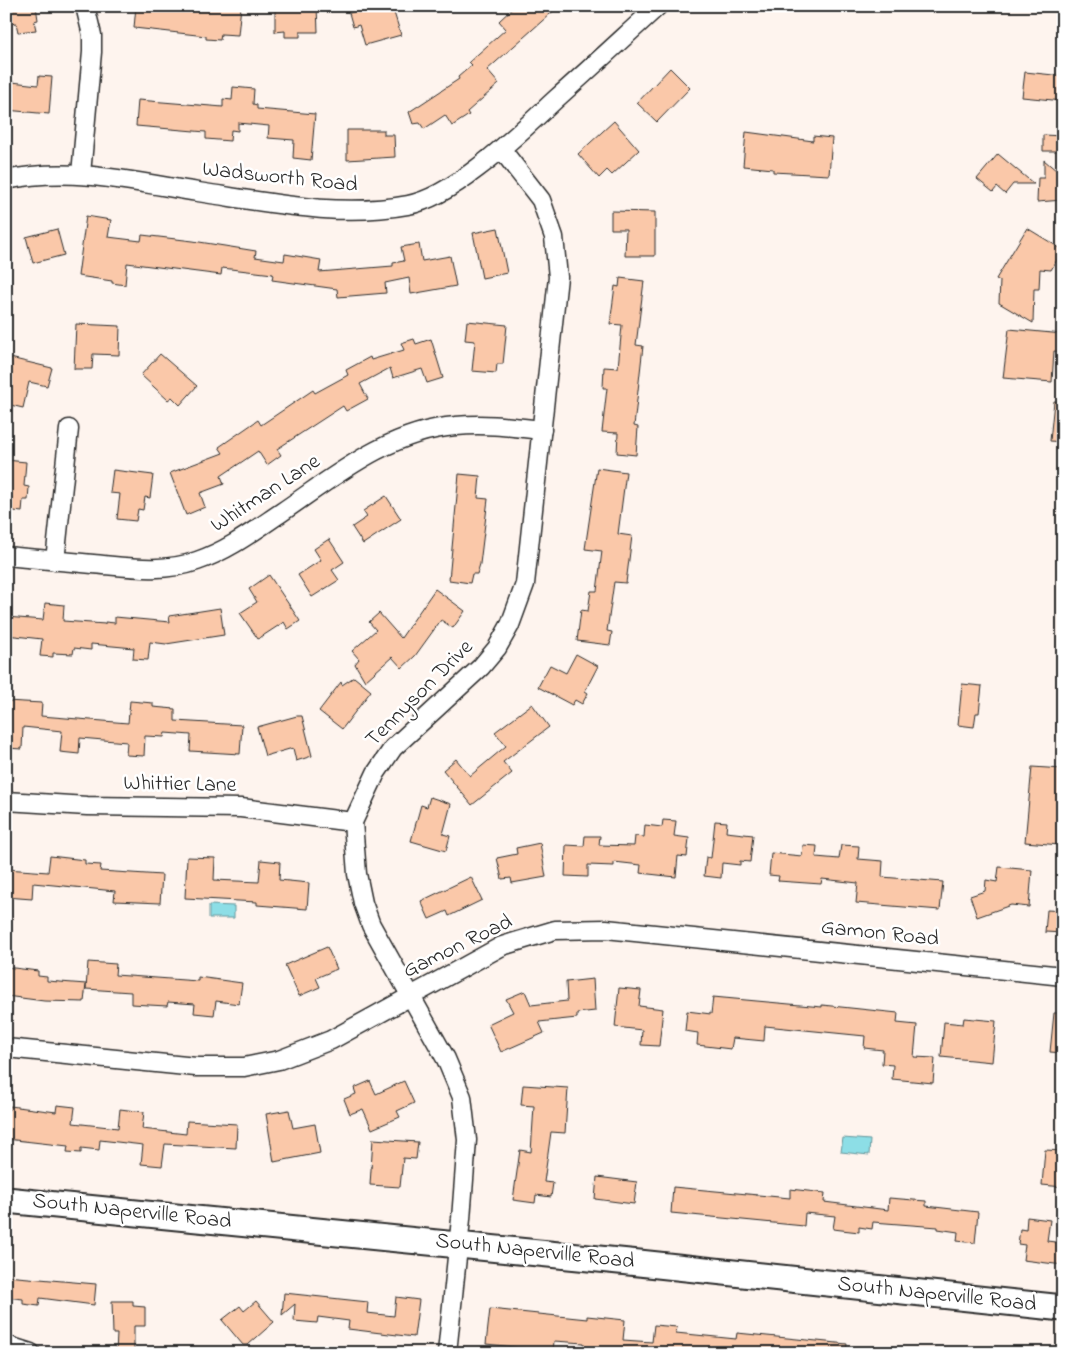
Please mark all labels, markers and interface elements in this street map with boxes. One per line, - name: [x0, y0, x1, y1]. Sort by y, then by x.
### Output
- street label: Wadsworth Road: [201, 154, 359, 202]
- street label: Whitman Lane: [205, 446, 327, 541]
- street label: Tennyson Drive: [359, 633, 482, 756]
- street label: Whittier Lane: [123, 768, 237, 802]
- street label: Gamon Road: [398, 907, 518, 987]
- street label: Gamon Road: [819, 912, 941, 956]
- street label: South Naperville Road: [31, 1186, 233, 1238]
- street label: South Naperville Road: [434, 1226, 636, 1278]
- street label: South Naperville Road: [836, 1269, 1038, 1321]

